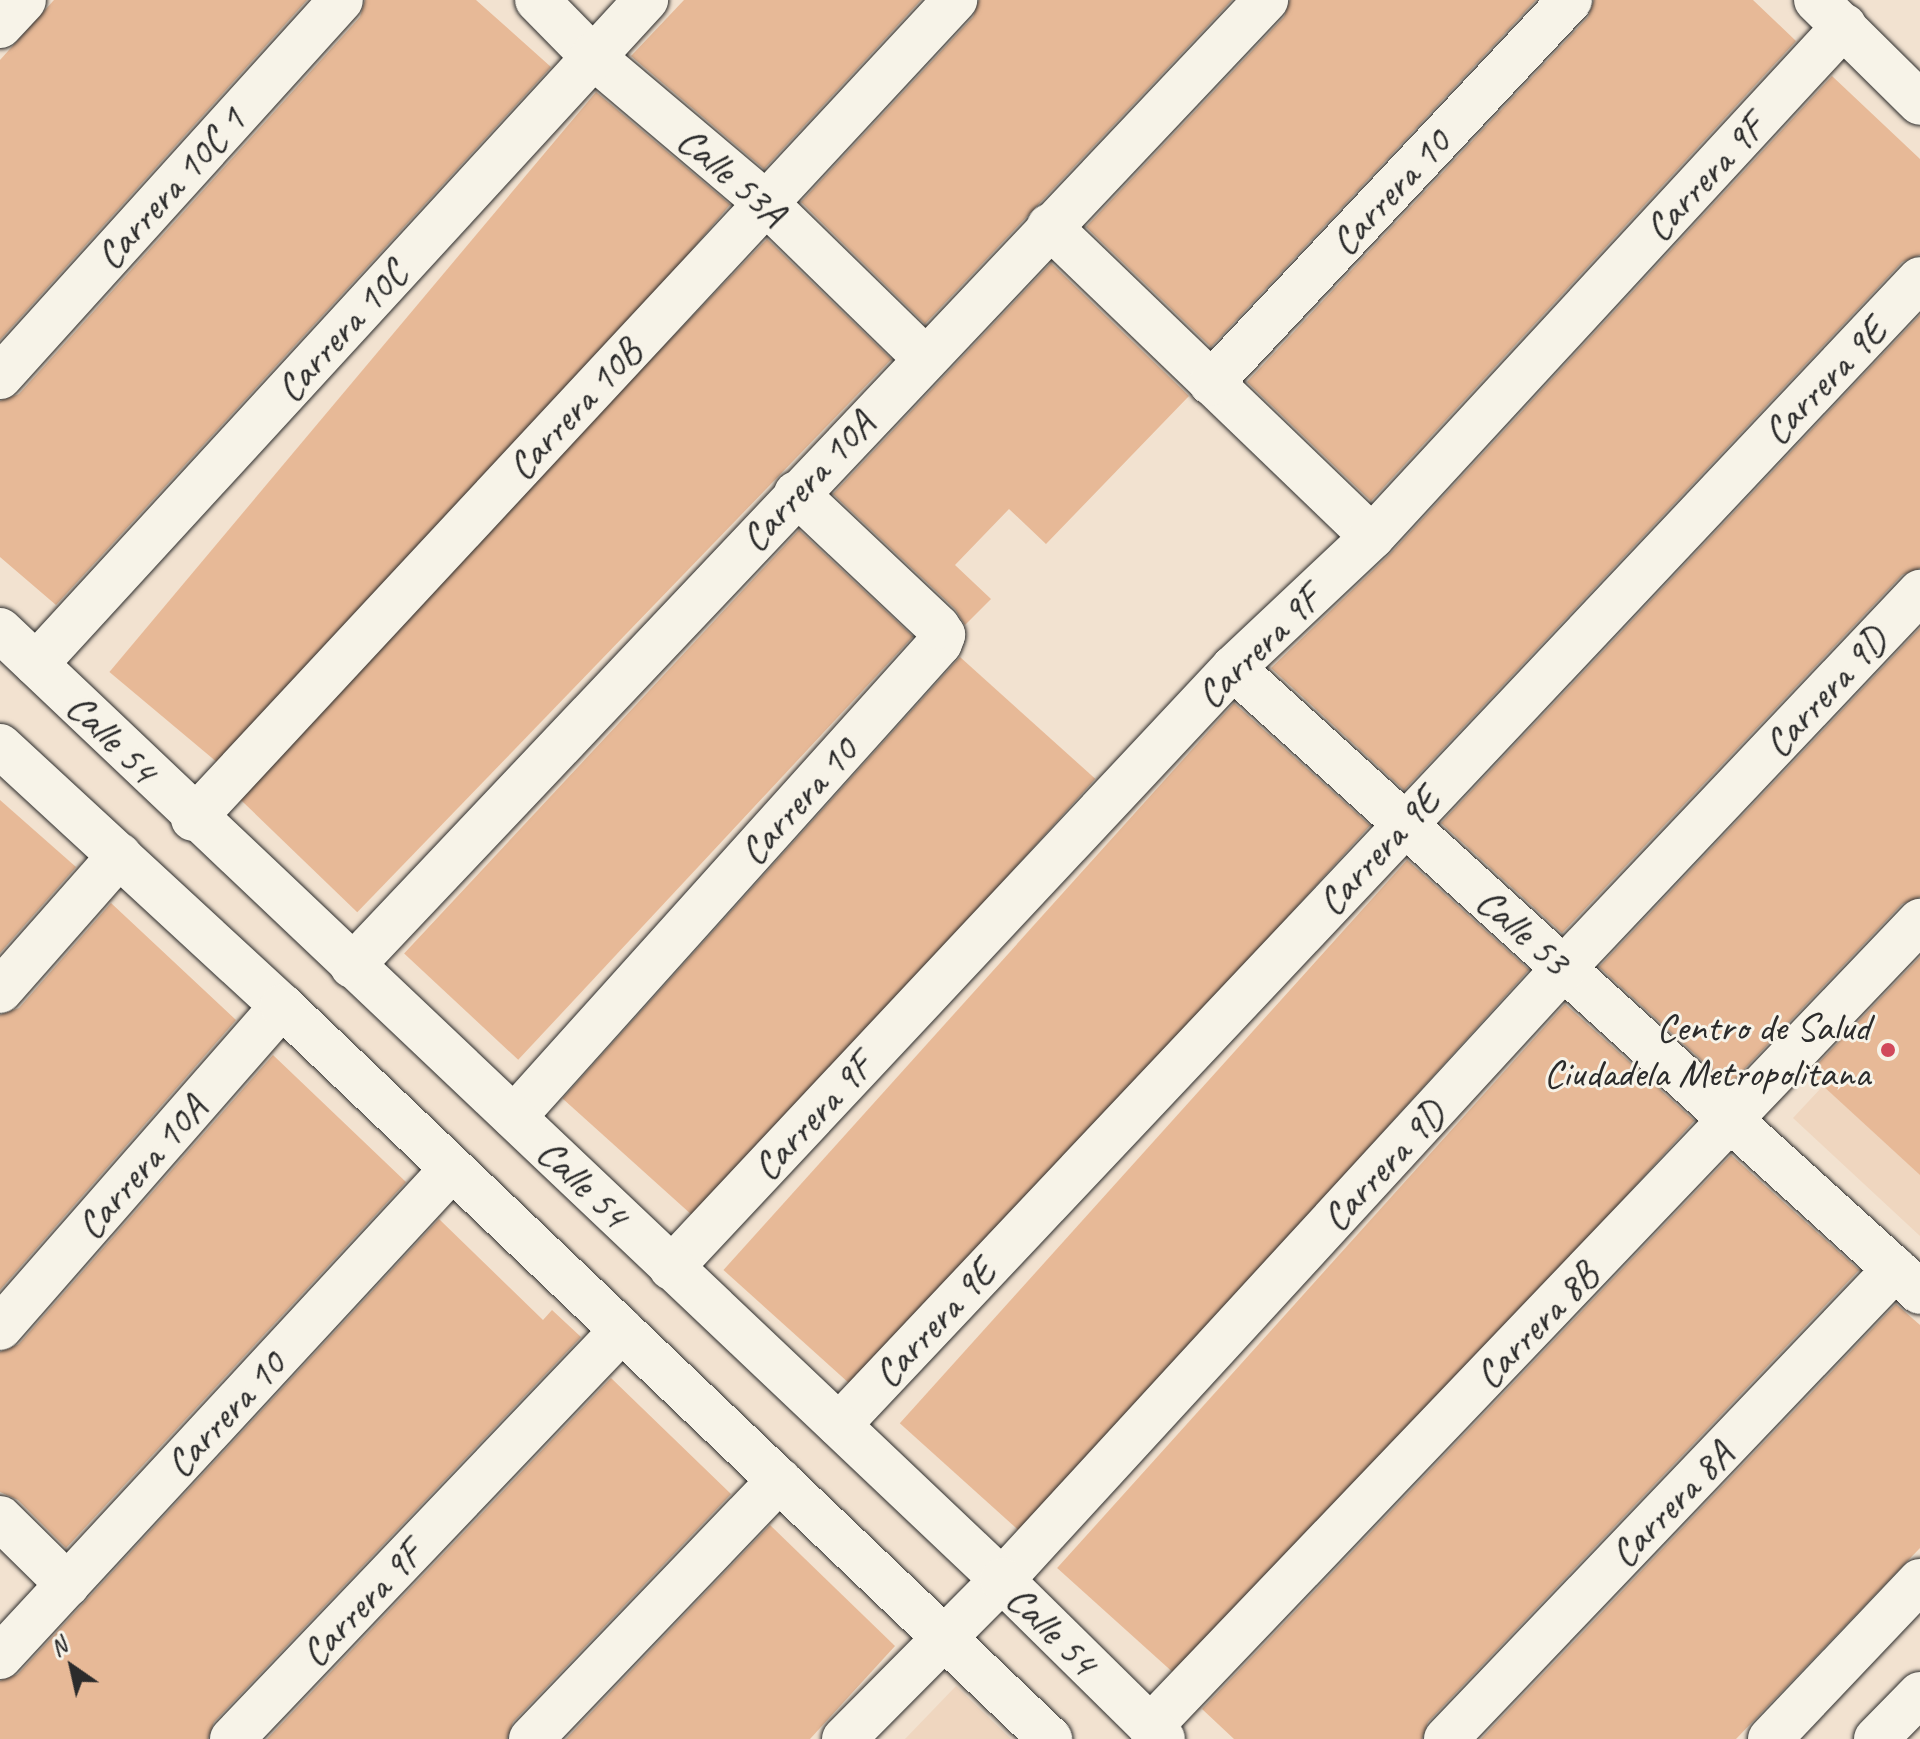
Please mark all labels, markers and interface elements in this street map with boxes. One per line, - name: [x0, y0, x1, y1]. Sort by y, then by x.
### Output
- street label: Carrera 10C 1: [85, 97, 255, 279]
- street label: Carrera 9F: [1634, 105, 1774, 251]
- street label: Calle 53A: [668, 116, 796, 236]
- street label: Carrera 10: [1320, 119, 1460, 265]
- street label: Carrera 10C: [265, 250, 417, 412]
- street label: Carrera 9E: [1752, 308, 1896, 454]
- street label: Carrera 10B: [497, 328, 651, 490]
- street label: Carrera 10A: [730, 401, 884, 561]
- street label: Carrera 9F: [1186, 576, 1330, 718]
- street label: Carrera 9D: [1753, 617, 1897, 767]
- street label: Calle 54: [57, 683, 167, 793]
- street label: Carrera 10: [728, 727, 868, 875]
- street label: Carrera 9E: [1307, 777, 1449, 925]
- street label: Calle 53: [1467, 877, 1579, 985]
- place label: Centro de Salud Ciudadela Metropolitana: [1545, 1003, 1870, 1097]
- marker: Centro de Salud Ciudadela Metropolitana: [1877, 1039, 1899, 1061]
- street label: Carrera 9F: [742, 1044, 882, 1190]
- street label: Carrera 10A: [66, 1085, 216, 1249]
- street label: Carrera 9D: [1311, 1091, 1455, 1241]
- street label: Calle 54: [527, 1128, 639, 1238]
- street label: Carrera 9E: [863, 1249, 1005, 1397]
- street label: Carrera 8B: [1464, 1252, 1608, 1398]
- street label: Carrera 10: [155, 1341, 295, 1487]
- street label: Carrera 8A: [1599, 1431, 1743, 1577]
- street label: Carrera 9F: [290, 1532, 432, 1676]
- street label: Calle 54: [997, 1575, 1107, 1685]
- north arrow: [32, 1627, 112, 1707]
- text: N: [45, 1632, 72, 1663]

